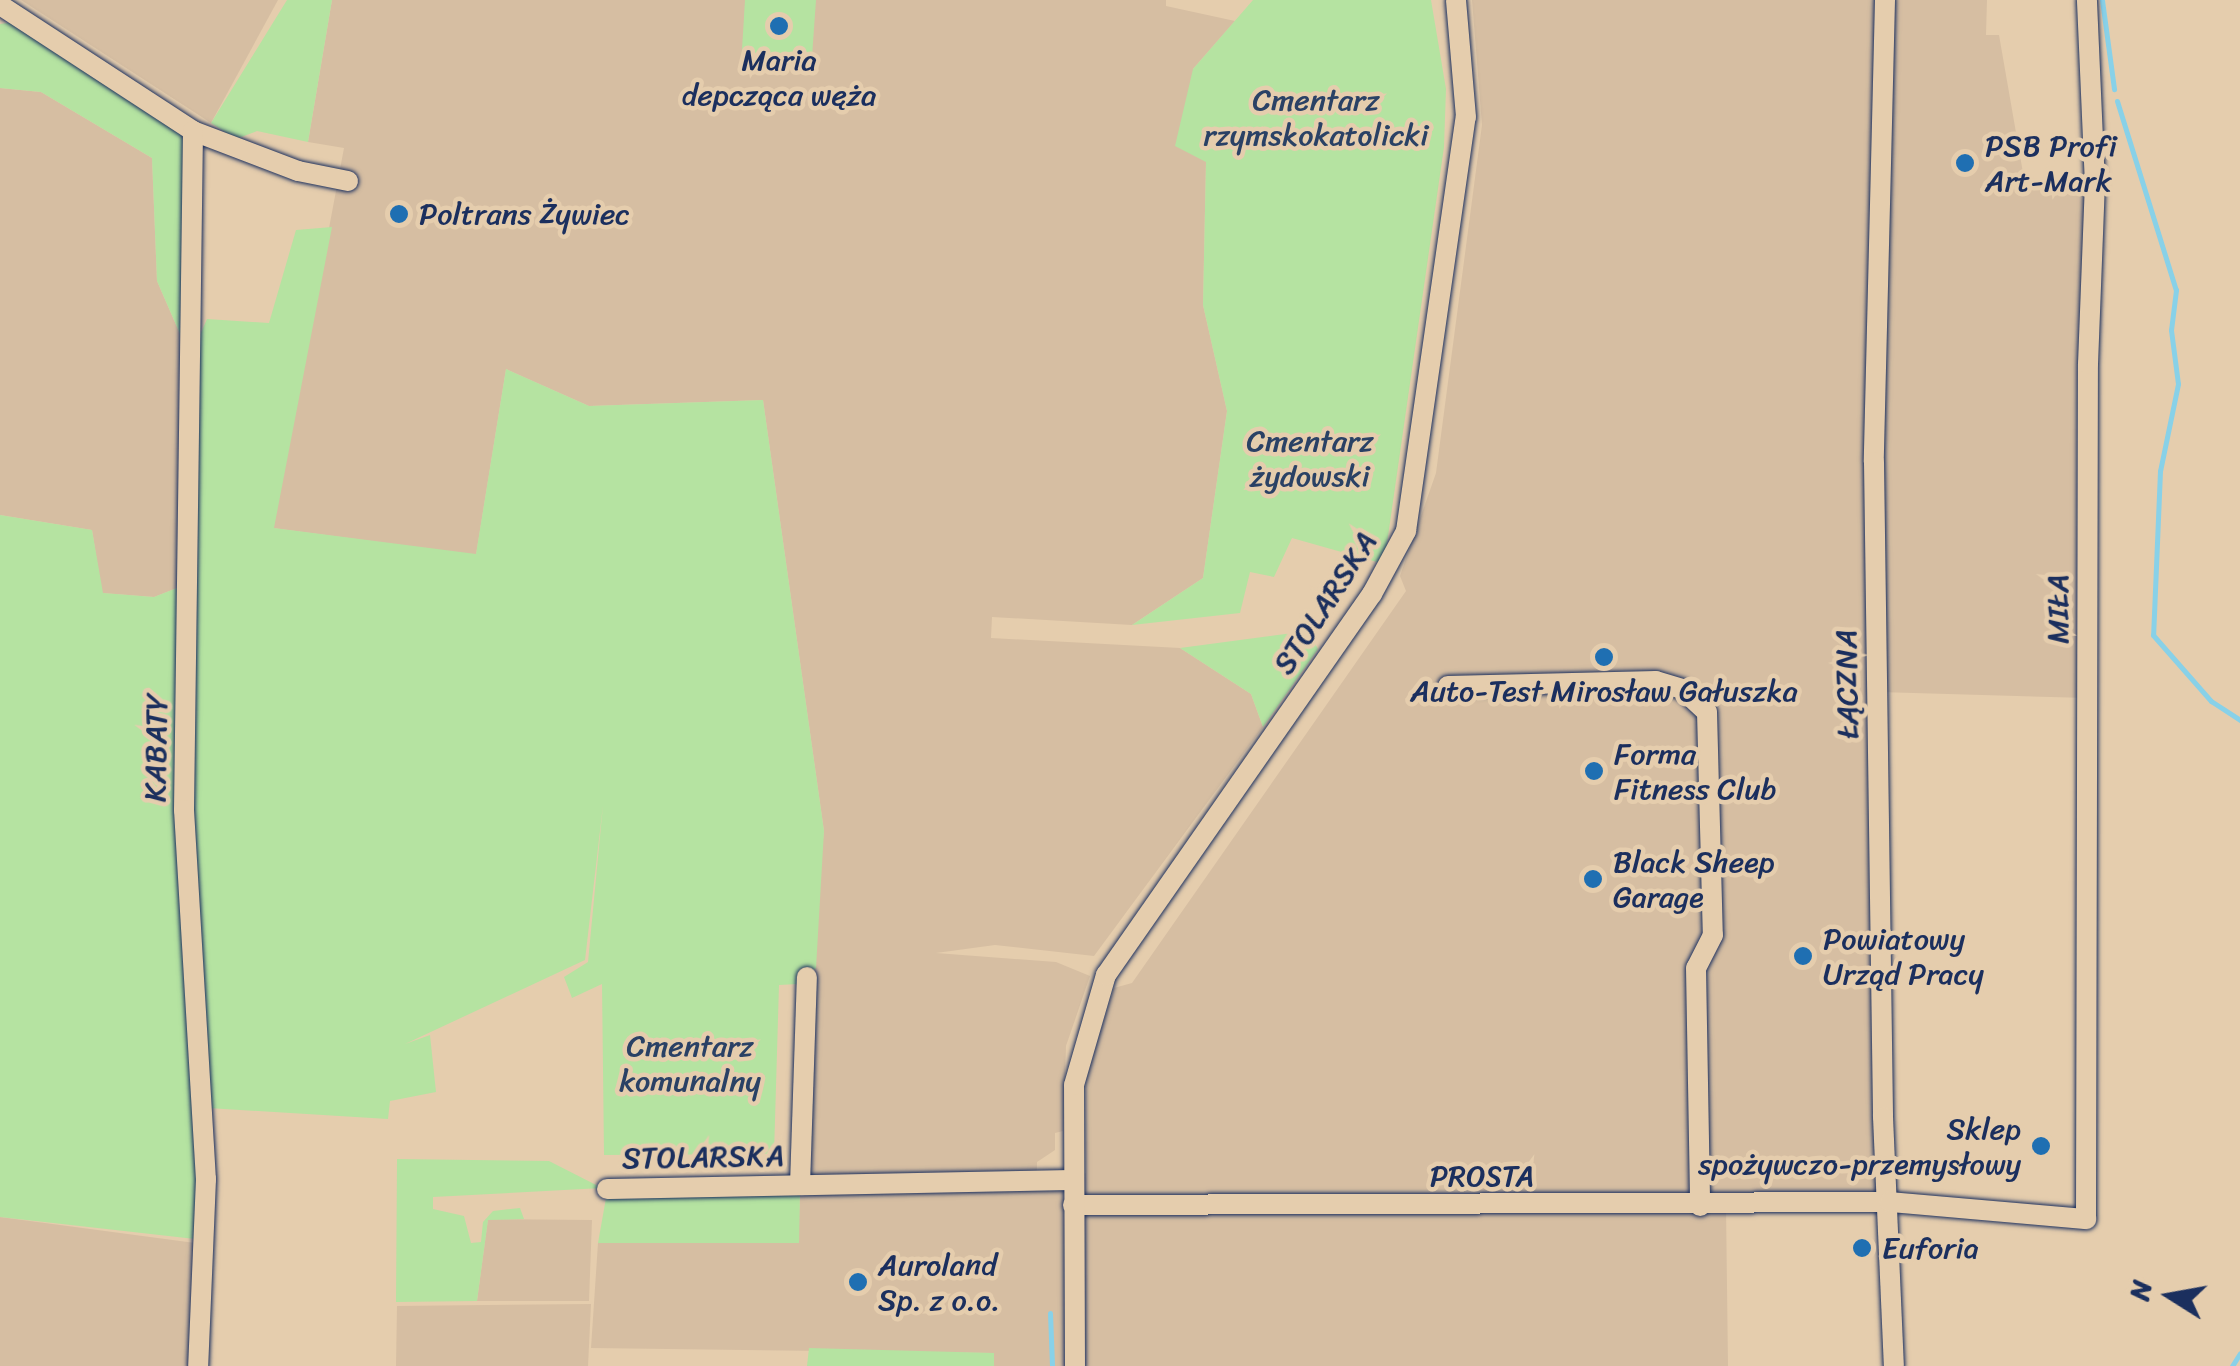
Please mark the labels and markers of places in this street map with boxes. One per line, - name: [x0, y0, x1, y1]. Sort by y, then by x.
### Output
- marker: Maria depcząca węża: [768, 15, 790, 37]
- place label: Maria depcząca węża: [682, 42, 876, 112]
- place label: PSB Profi Art-Mark: [1985, 128, 2117, 198]
- marker: PSB Profi Art-Mark: [1954, 152, 1976, 174]
- place label: Poltrans Żywiec: [419, 196, 631, 232]
- marker: Poltrans Żywiec: [388, 203, 410, 225]
- marker: Auto-Test Mirosław Gałuszka: [1593, 646, 1615, 668]
- place label: Auto-Test Mirosław Gałuszka: [1411, 673, 1797, 709]
- place label: Forma Fitness Club: [1614, 736, 1777, 806]
- marker: Forma Fitness Club: [1583, 760, 1605, 782]
- place label: Black Sheep Garage: [1613, 844, 1775, 914]
- marker: Black Sheep Garage: [1582, 868, 1604, 890]
- place label: Powiatowy Urząd Pracy: [1823, 921, 1984, 992]
- marker: Powiatowy Urząd Pracy: [1792, 945, 1814, 967]
- place label: Sklep spożywczo-przemysłowy: [1698, 1111, 2021, 1182]
- marker: Sklep spożywczo-przemysłowy: [2030, 1135, 2052, 1157]
- place label: Euforia: [1882, 1230, 1979, 1266]
- marker: Euforia: [1851, 1237, 1873, 1259]
- place label: Auroland Sp. z o.o.: [878, 1247, 1000, 1318]
- marker: Auroland Sp. z o.o.: [847, 1271, 869, 1293]

